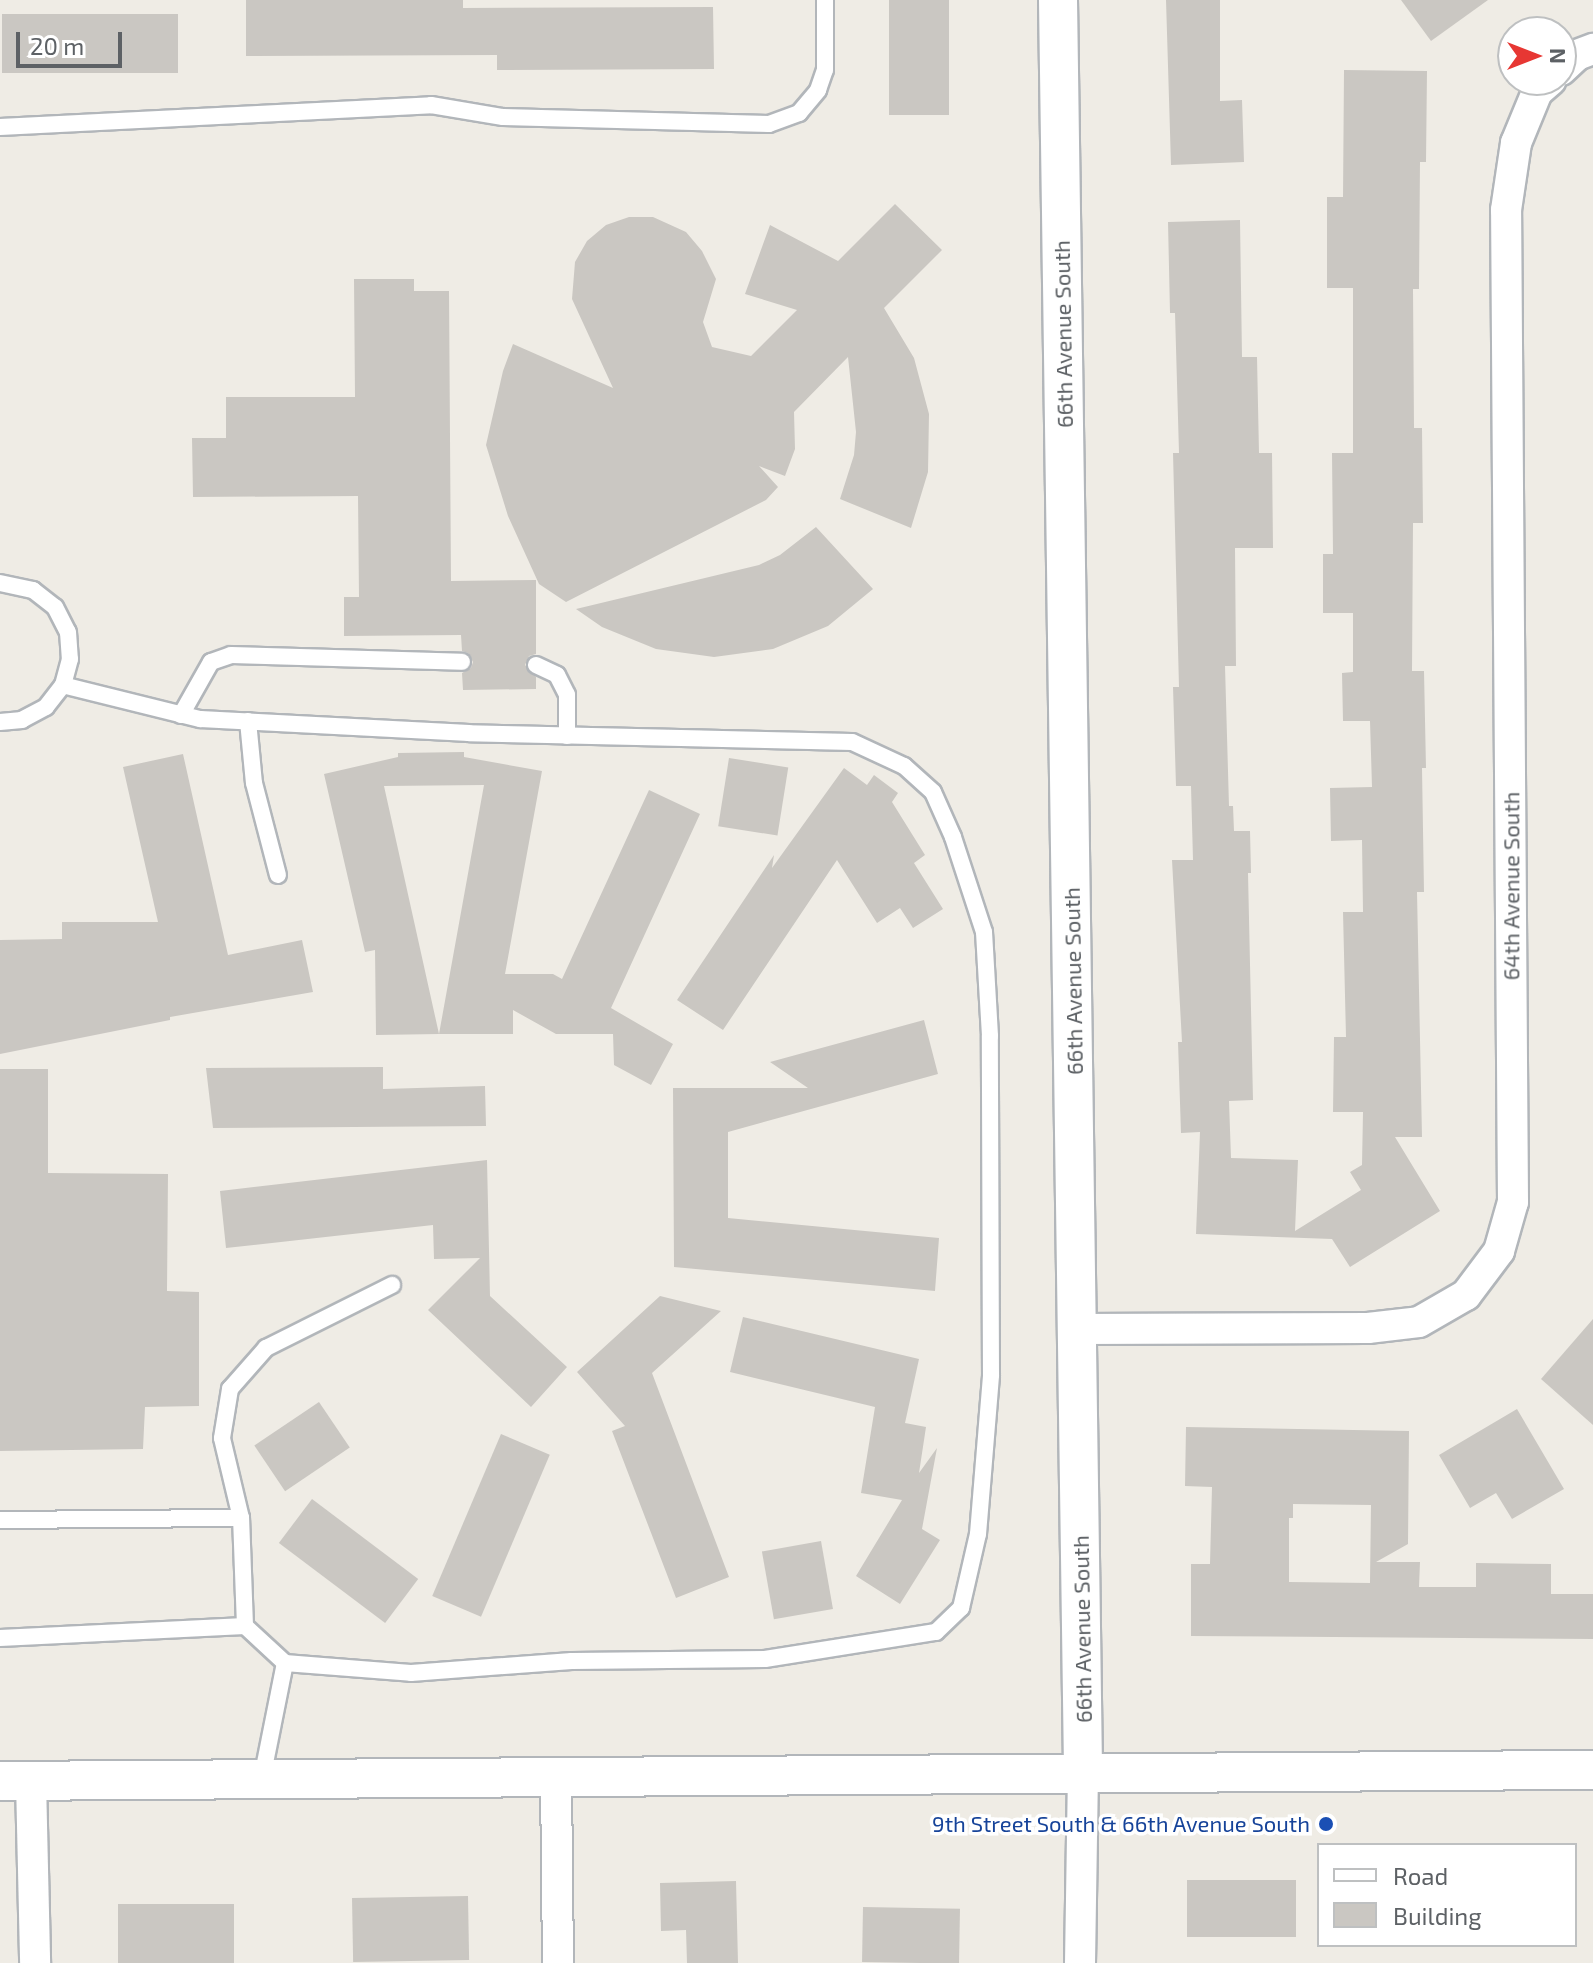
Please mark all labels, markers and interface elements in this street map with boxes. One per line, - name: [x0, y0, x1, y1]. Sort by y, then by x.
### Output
- scale bar: [20, 16, 126, 66]
- north arrow: [1497, 16, 1577, 96]
- text: 20 m: [30, 31, 84, 60]
- text: N: [1546, 48, 1572, 64]
- street label: 66th Avenue South: [1048, 240, 1078, 428]
- street label: 64th Avenue South: [1498, 791, 1524, 981]
- street label: 66th Avenue South: [1058, 887, 1088, 1075]
- street label: 66th Avenue South: [1067, 1535, 1097, 1723]
- place label: 9th Street South & 66th Avenue South: [932, 1811, 1310, 1837]
- marker: 9th Street South & 66th Avenue South: [1317, 1815, 1335, 1833]
- legend: [1317, 1843, 1577, 1947]
- text: Road: [1393, 1861, 1448, 1890]
- text: Building: [1393, 1901, 1482, 1930]

